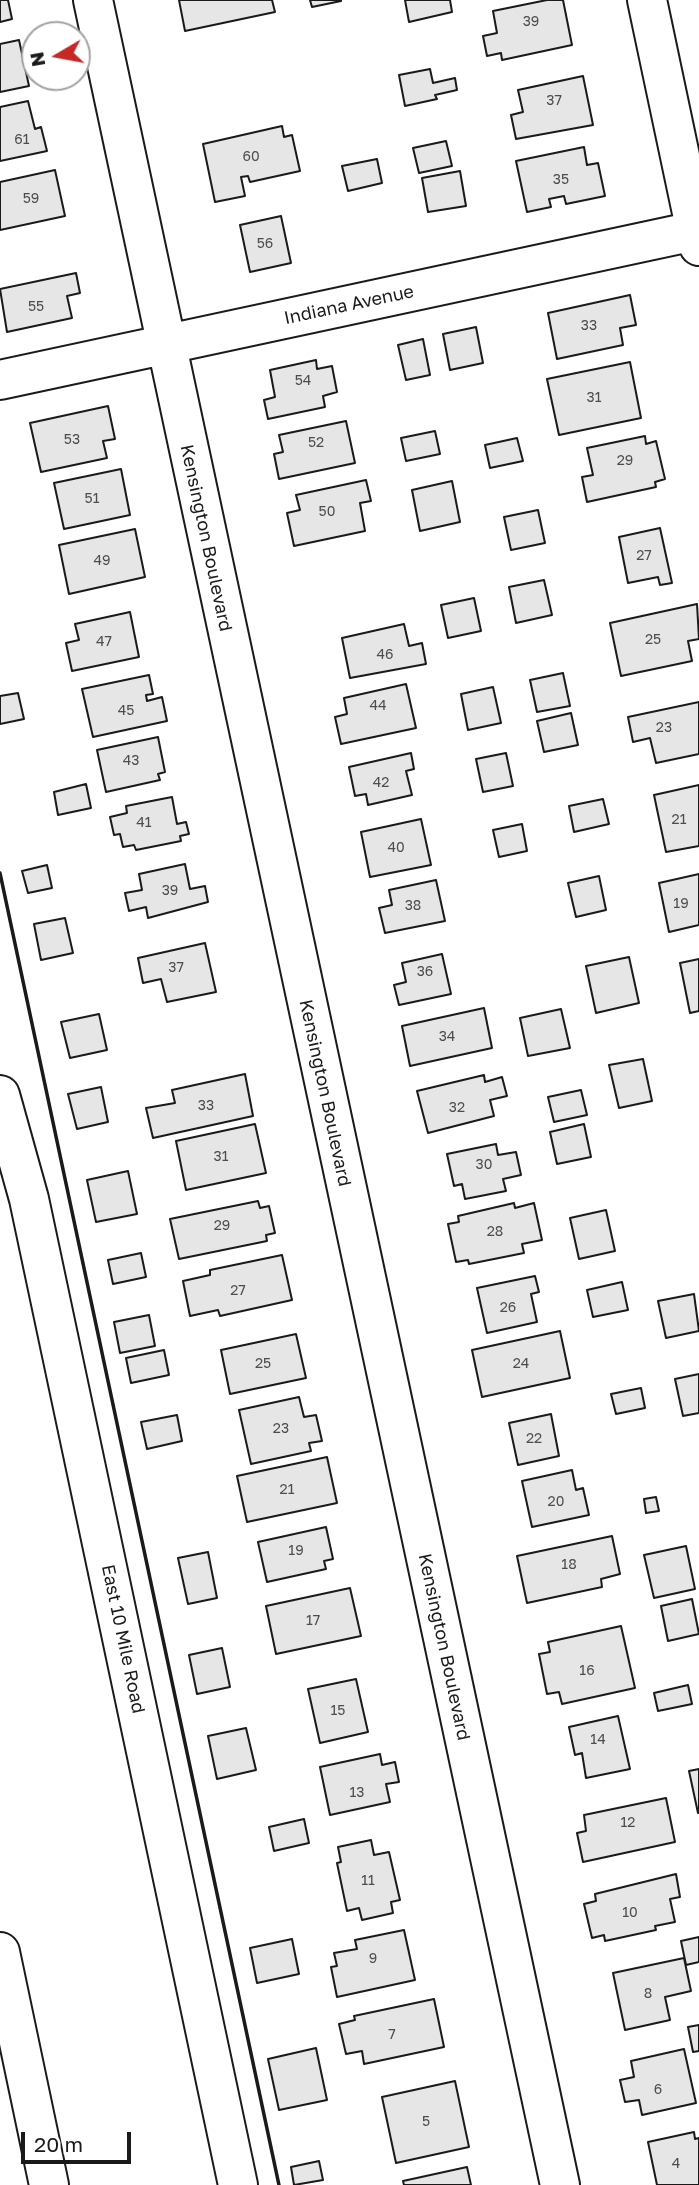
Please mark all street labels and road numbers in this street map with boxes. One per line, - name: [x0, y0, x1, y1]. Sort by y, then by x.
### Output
- street label: Indiana Avenue: [282, 281, 416, 329]
- street label: Kensington Boulevard: [176, 443, 236, 633]
- street label: Kensington Boulevard: [295, 998, 355, 1188]
- street label: Kensington Boulevard: [414, 1552, 474, 1742]
- street label: East 10 Mile Road: [97, 1563, 149, 1715]

